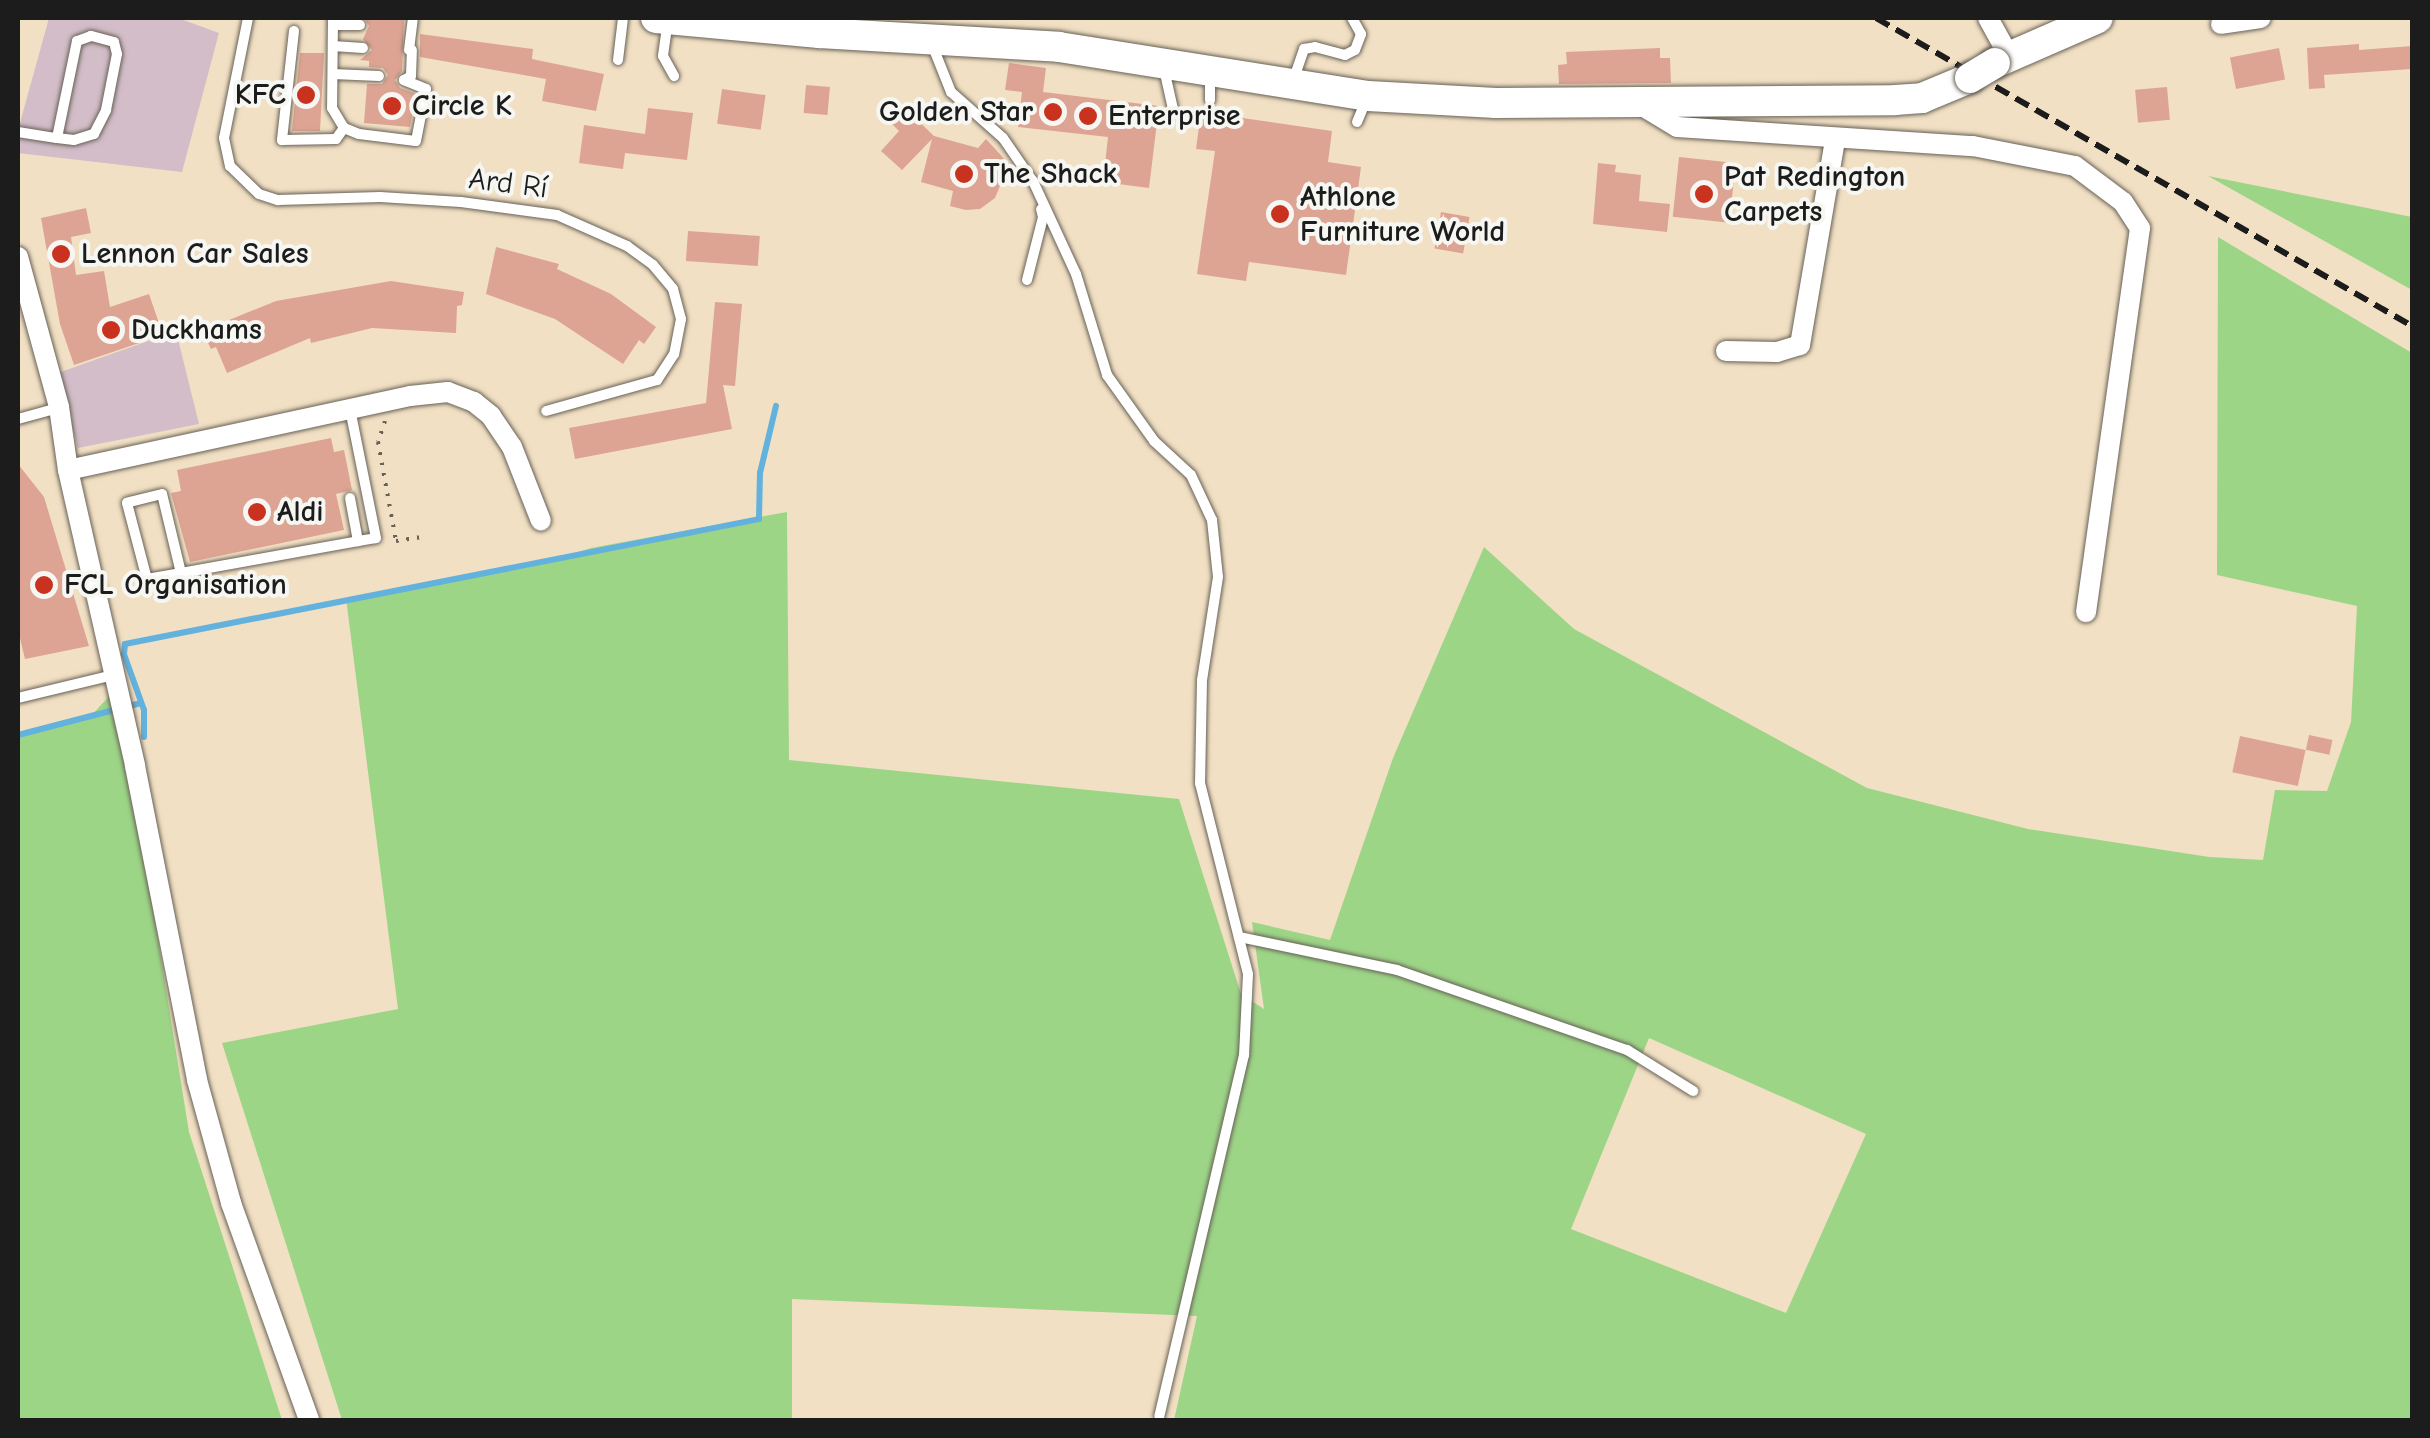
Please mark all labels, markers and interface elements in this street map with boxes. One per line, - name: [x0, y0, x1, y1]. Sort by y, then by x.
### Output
- place label: KFC: [235, 77, 286, 113]
- marker: KFC: [295, 84, 317, 106]
- place label: Circle K: [412, 88, 512, 124]
- place label: Golden Star: [879, 94, 1033, 130]
- marker: Circle K: [381, 95, 403, 117]
- place label: Enterprise: [1108, 98, 1241, 134]
- marker: Golden Star: [1042, 101, 1064, 123]
- marker: Enterprise: [1077, 105, 1099, 127]
- place label: The Shack: [984, 156, 1117, 192]
- place label: Pat Redington Carpets: [1724, 159, 1905, 230]
- street label: Ard Rí: [467, 161, 549, 207]
- marker: The Shack: [953, 163, 975, 185]
- place label: Athlone Furniture World: [1300, 179, 1505, 250]
- marker: Pat Redington Carpets: [1693, 183, 1715, 205]
- marker: Athlone Furniture World: [1269, 203, 1291, 225]
- place label: Lennon Car Sales: [81, 236, 308, 272]
- marker: Lennon Car Sales: [50, 243, 72, 265]
- place label: Duckhams: [131, 312, 262, 348]
- marker: Duckhams: [100, 319, 122, 341]
- place label: Aldi: [277, 494, 324, 530]
- marker: Aldi: [246, 501, 268, 523]
- place label: FCL Organisation: [64, 567, 287, 603]
- marker: FCL Organisation: [33, 574, 55, 596]

